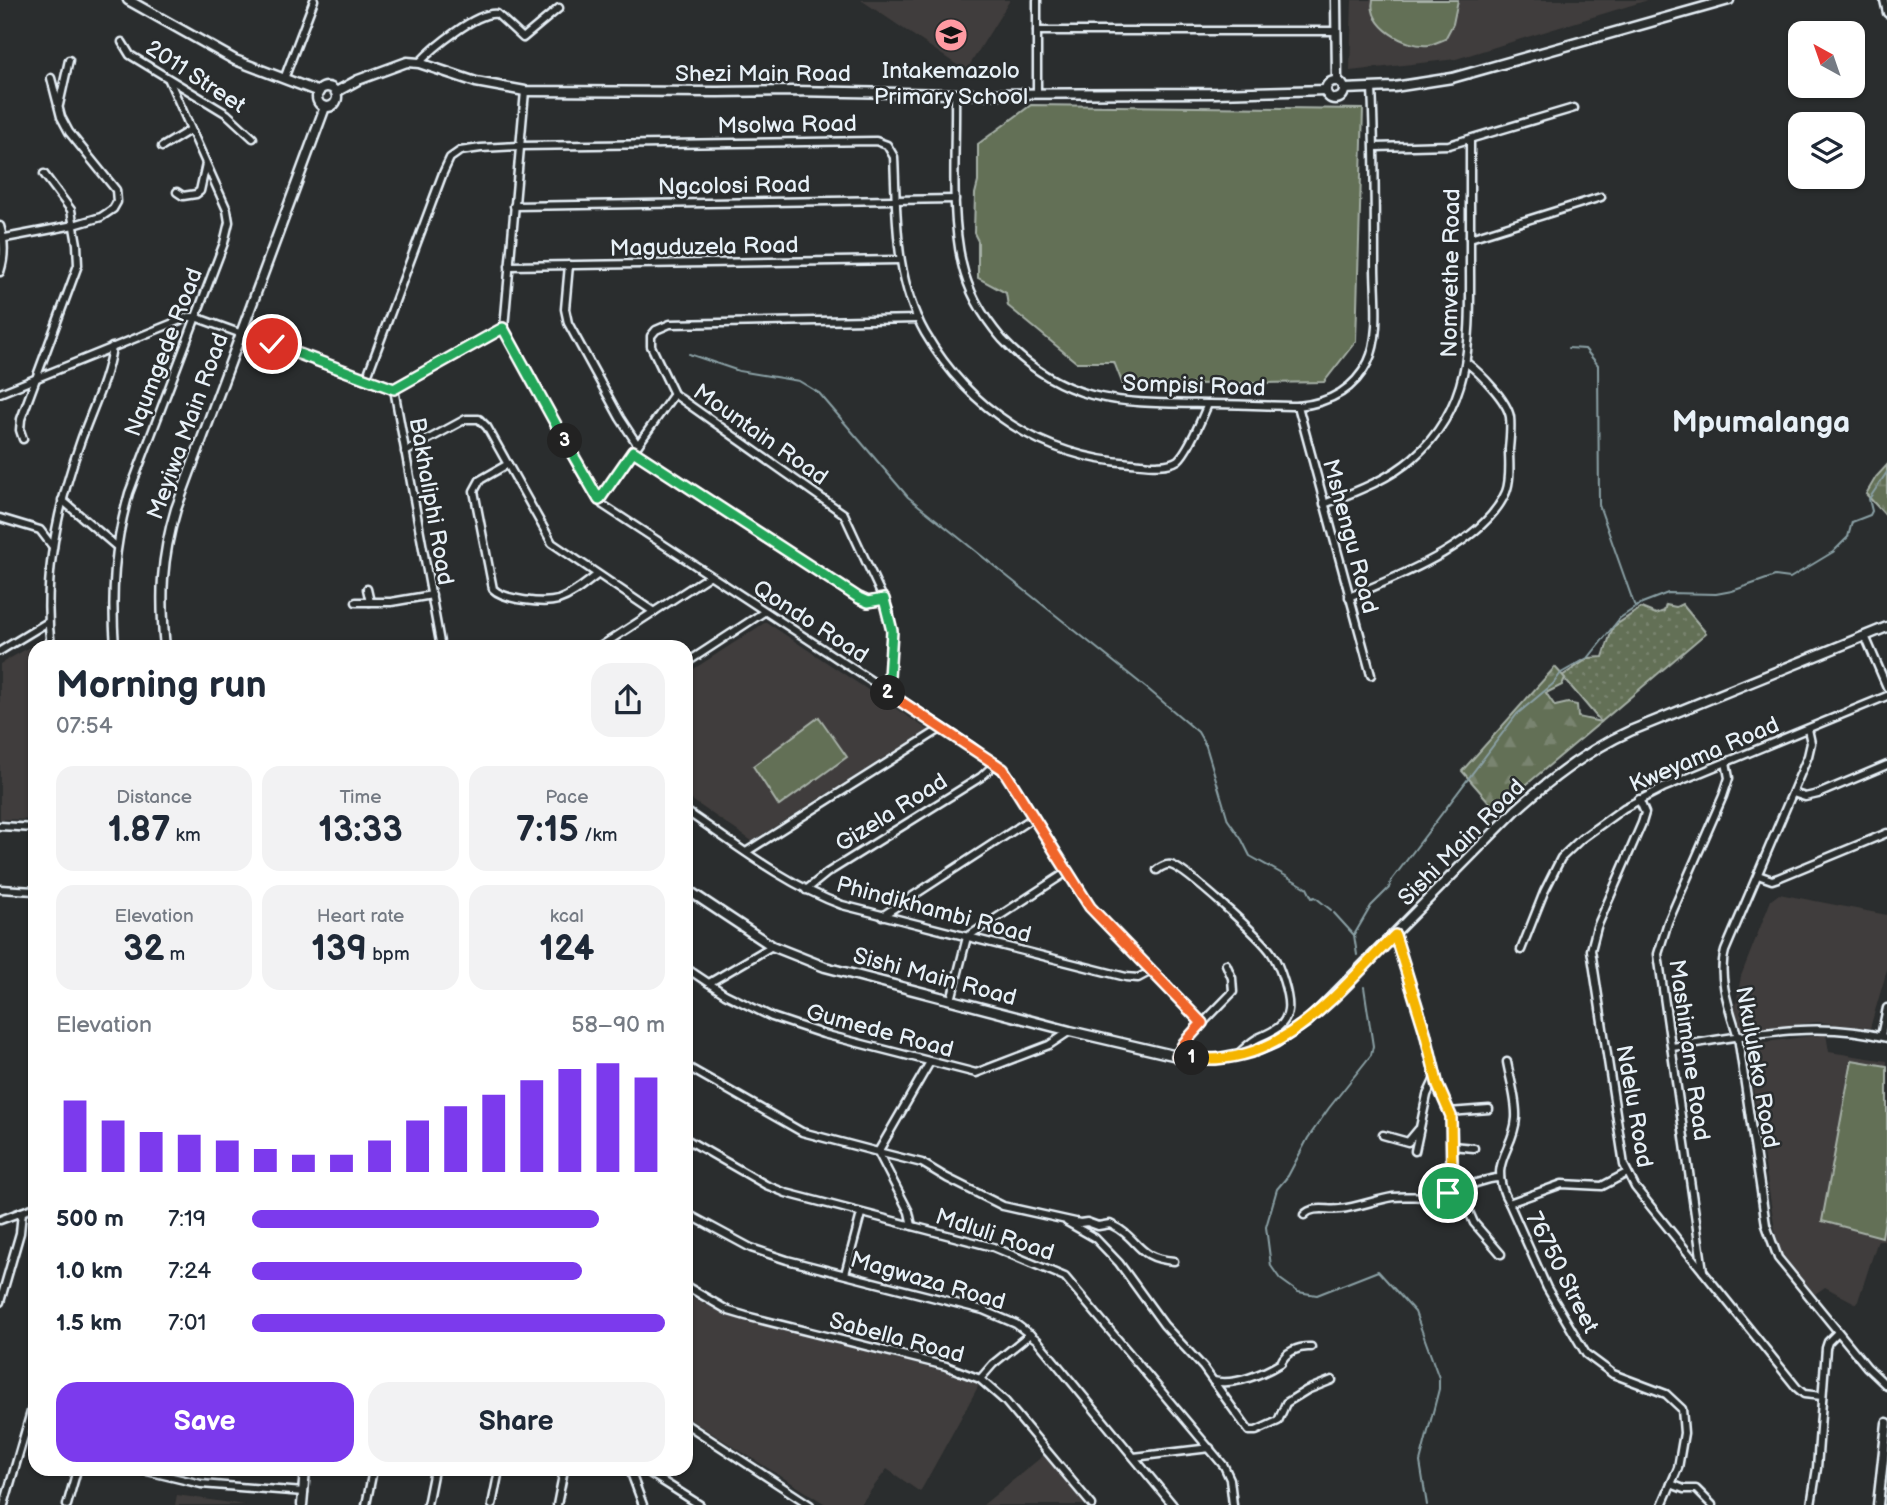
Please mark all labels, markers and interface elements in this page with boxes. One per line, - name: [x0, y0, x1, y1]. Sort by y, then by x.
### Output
- school or university icon: Intakemazolo Primary School: [932, 16, 970, 54]
- north arrow: [1788, 21, 1866, 98]
- map controls: [1788, 21, 1865, 189]
- street label: 2011 Street: [140, 34, 251, 120]
- place label: Intakemazolo Primary School: [874, 57, 1028, 111]
- street label: Shezi Main Road: [675, 60, 851, 88]
- street label: Msolwa Road: [717, 110, 857, 140]
- button: layers: [1788, 112, 1865, 189]
- street label: Ngcolosi Road: [658, 171, 811, 201]
- street label: Nomvethe Road: [1436, 188, 1466, 358]
- street label: Maguduzela Road: [609, 231, 799, 263]
- street label: Nqumgede Road: [119, 264, 209, 441]
- pin: [242, 314, 302, 374]
- icon: check: [253, 325, 291, 363]
- street label: Meyiwa Main Road: [141, 329, 235, 523]
- street label: Sompisi Road: [1122, 370, 1266, 402]
- street label: Mountain Road: [688, 378, 833, 492]
- district label: Mpumalanga: [1672, 405, 1850, 441]
- street label: Bakhaliphi Road: [403, 415, 460, 587]
- pin: 3: [548, 424, 582, 458]
- text: 3: [559, 429, 570, 452]
- street label: Mshengu Road: [1316, 456, 1384, 616]
- street label: Qondo Road: [747, 574, 873, 670]
- text: Morning run: [56, 663, 267, 708]
- button: share: [591, 663, 665, 737]
- pin: 2: [870, 676, 906, 710]
- text: 2: [882, 681, 893, 704]
- street label: Kweyama Road: [1625, 711, 1783, 799]
- text: 07:54: [56, 712, 113, 740]
- street label: Gizela Road: [830, 767, 953, 858]
- street label: Sishi Main Road: [1392, 773, 1531, 912]
- text: Distance: [116, 786, 192, 809]
- text: Time: [339, 786, 382, 809]
- text: Pace: [545, 786, 588, 809]
- text: 1.87: [108, 809, 170, 852]
- text: 13:33: [318, 809, 403, 852]
- text: 7:15: [516, 809, 579, 852]
- text: km: [170, 824, 201, 847]
- text: /km: [579, 824, 618, 847]
- street label: Phindikhambi Road: [833, 870, 1034, 949]
- text: Elevation: [115, 905, 194, 928]
- text: Heart rate: [317, 905, 404, 928]
- text: kcal: [550, 905, 584, 928]
- text: 32: [123, 928, 164, 971]
- text: 139: [311, 928, 367, 971]
- text: 124: [539, 928, 594, 971]
- street label: Sishi Main Road: [850, 942, 1020, 1012]
- text: m: [164, 943, 185, 966]
- text: bpm: [367, 943, 410, 966]
- street label: Mashimane Road: [1662, 958, 1716, 1143]
- street label: Nkululeko Road: [1729, 984, 1785, 1150]
- street label: Gumede Road: [803, 998, 956, 1064]
- text: Elevation: [56, 1011, 152, 1039]
- text: 58–90 m: [571, 1011, 665, 1039]
- pin: 1: [1174, 1040, 1210, 1076]
- street label: Ndelu Road: [1609, 1043, 1659, 1170]
- text: 1: [1188, 1046, 1196, 1069]
- pin: [1418, 1163, 1478, 1223]
- icon: arrive: [1429, 1174, 1467, 1212]
- street label: Mdluli Road: [932, 1203, 1058, 1267]
- text: 500 m: [56, 1205, 124, 1233]
- text: 7:19: [168, 1205, 206, 1233]
- street label: 76750 Street: [1520, 1207, 1605, 1338]
- street label: Magwaza Road: [847, 1245, 1008, 1316]
- text: 1.0 km: [56, 1257, 123, 1285]
- text: 7:24: [168, 1257, 211, 1285]
- street label: Sabella Road: [826, 1307, 967, 1369]
- text: 1.5 km: [56, 1309, 122, 1337]
- text: 7:01: [168, 1309, 206, 1337]
- button: Save: [56, 1382, 354, 1462]
- button: Share: [368, 1382, 665, 1462]

